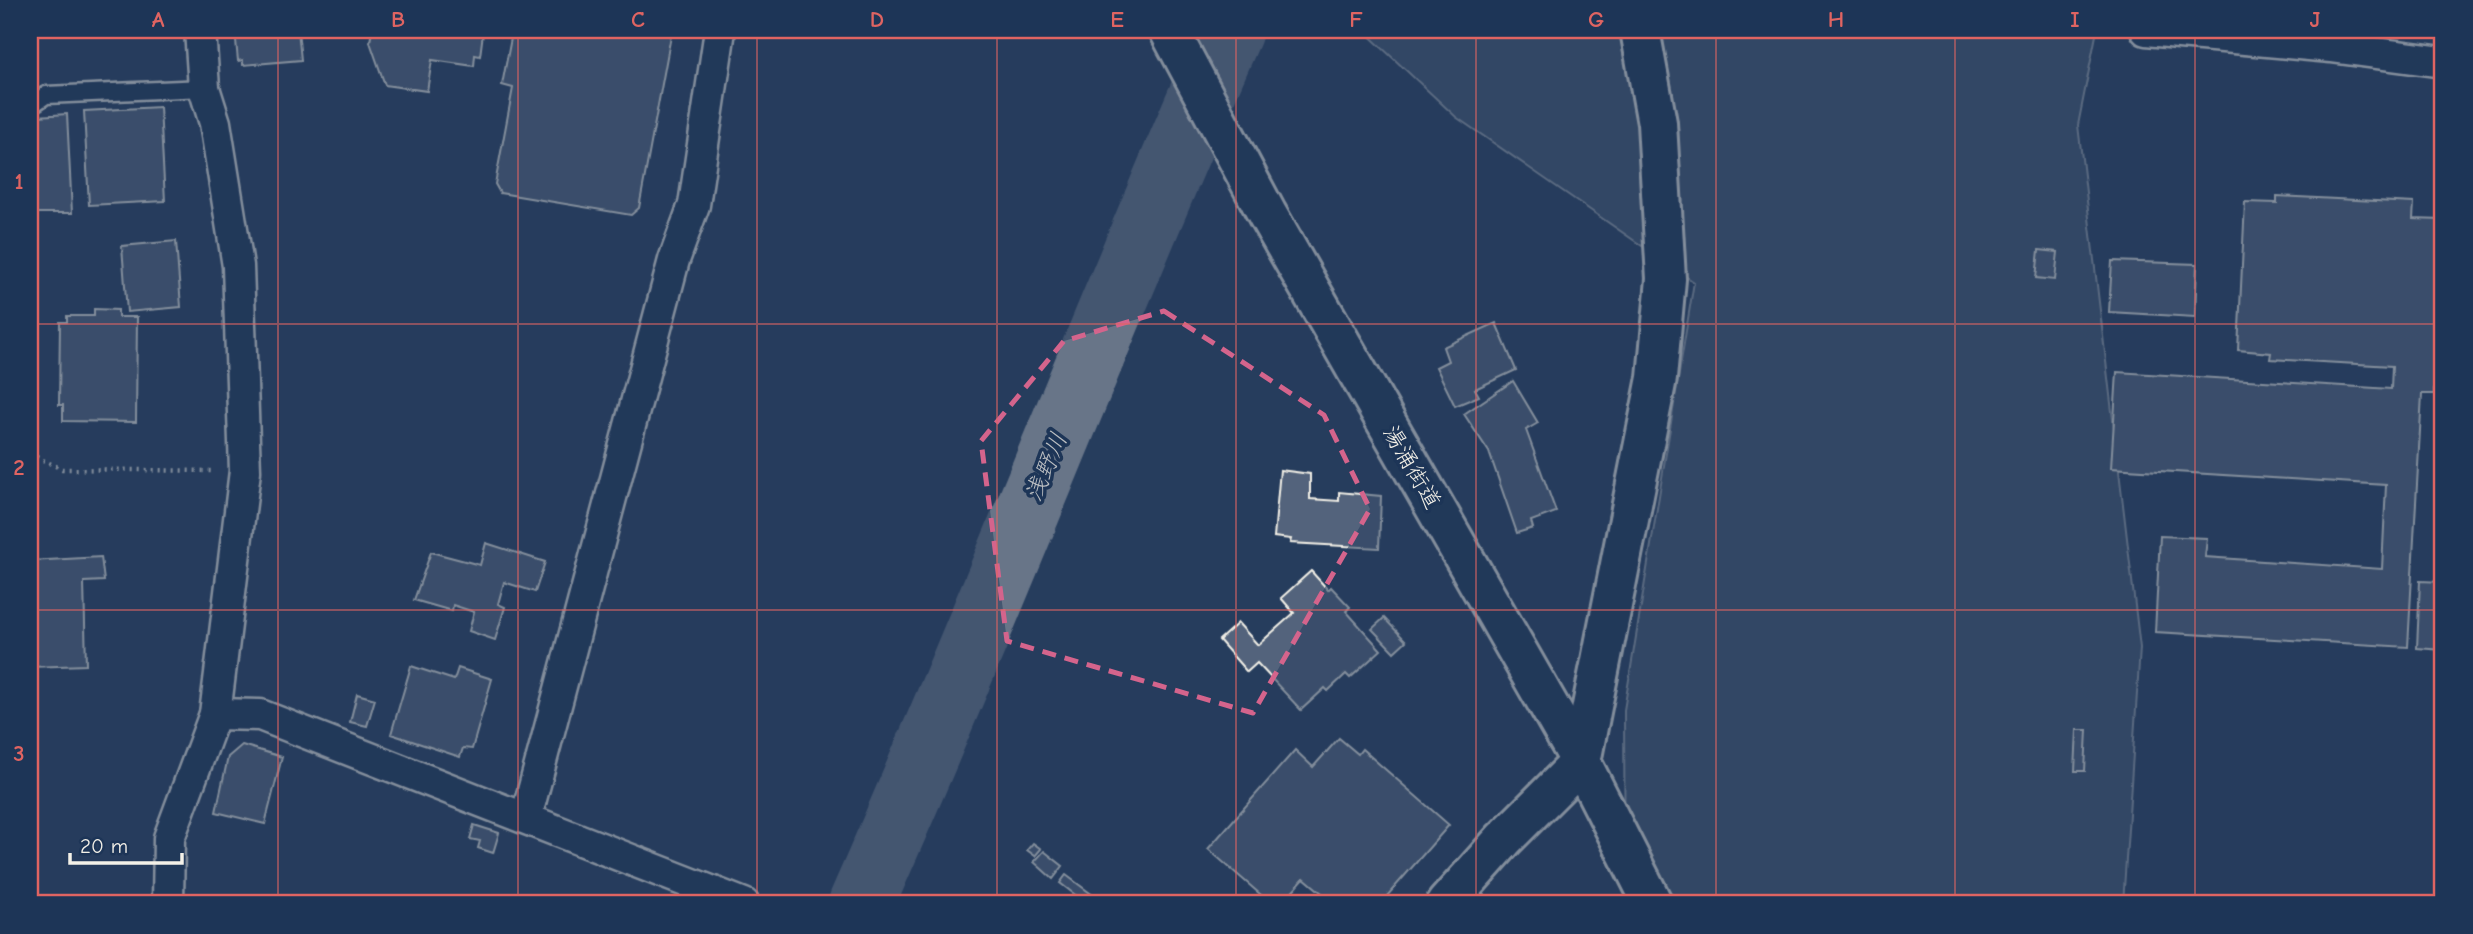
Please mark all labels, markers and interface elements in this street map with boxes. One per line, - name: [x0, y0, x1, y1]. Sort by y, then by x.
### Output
- text: A: [152, 6, 165, 33]
- text: B: [391, 6, 405, 33]
- text: C: [631, 6, 645, 33]
- text: D: [870, 6, 884, 33]
- text: E: [1110, 6, 1124, 33]
- text: F: [1349, 6, 1363, 33]
- text: G: [1588, 6, 1604, 33]
- text: H: [1828, 6, 1844, 33]
- text: I: [2070, 6, 2080, 33]
- text: J: [2310, 6, 2321, 33]
- text: 1: [14, 168, 24, 195]
- street label: 湯涌街道: [1377, 420, 1447, 514]
- water label: 浅野川: [1019, 428, 1073, 506]
- text: 2: [13, 454, 25, 481]
- text: 3: [13, 740, 25, 767]
- scale bar: [70, 822, 182, 866]
- text: 20 m: [80, 834, 128, 858]

